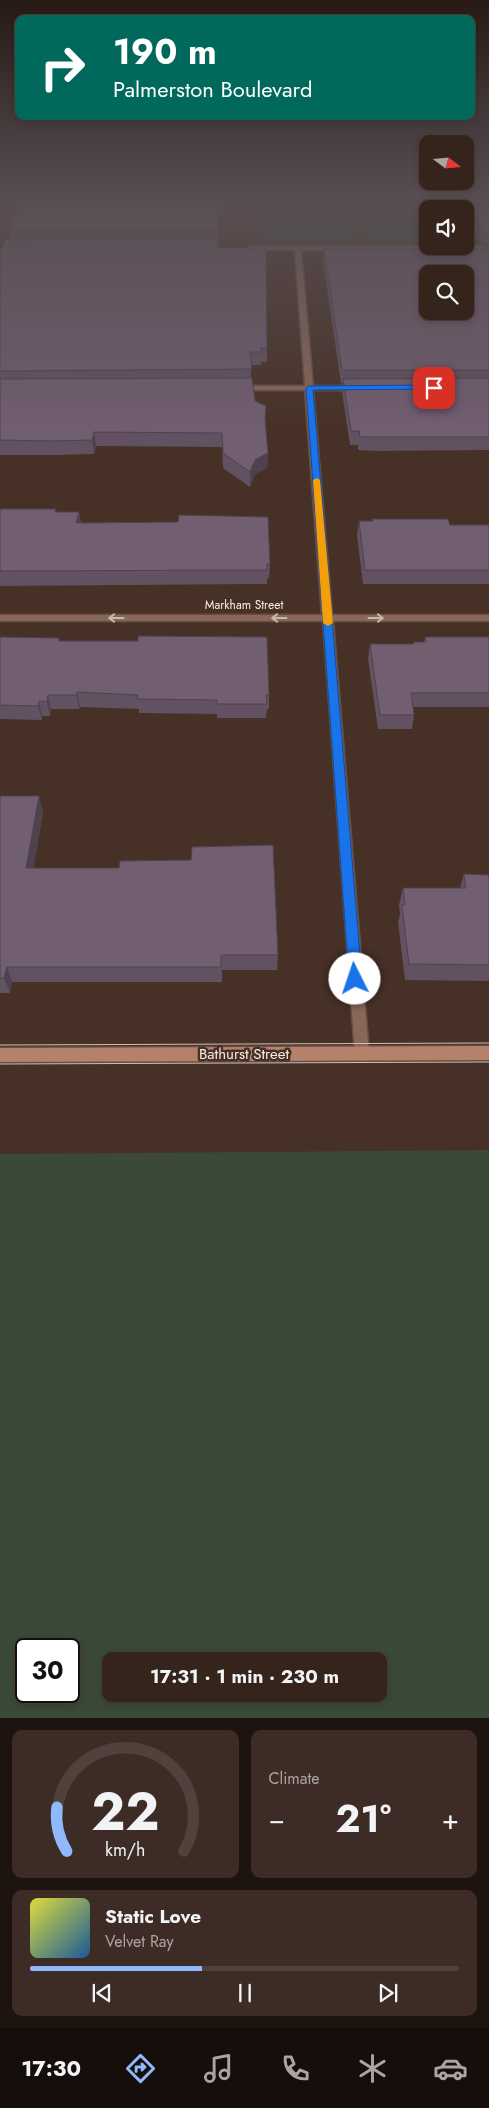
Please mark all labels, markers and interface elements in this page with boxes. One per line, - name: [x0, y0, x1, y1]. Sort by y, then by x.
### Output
- text: 190 m: [113, 27, 217, 77]
- icon: right: [30, 35, 95, 100]
- text: Palmerston Boulevard: [113, 73, 313, 105]
- north arrow: [419, 135, 474, 190]
- map controls: [419, 135, 474, 320]
- button: sound: [419, 200, 474, 255]
- button: search: [419, 265, 474, 320]
- pin: [413, 367, 455, 409]
- icon: arrive: [420, 374, 448, 402]
- street label: Markham Street: [205, 596, 283, 614]
- one-way arrow: [109, 613, 125, 623]
- one-way arrow: [271, 613, 288, 623]
- one-way arrow: [368, 613, 384, 623]
- position arrow: [328, 952, 380, 1004]
- street label: Bathurst Street: [199, 1043, 289, 1065]
- speed limit sign: 30: [15, 1638, 80, 1703]
- text: 17:31 · 1 min · 230 m: [150, 1663, 339, 1690]
- text: Climate: [269, 1767, 320, 1790]
- text: 22: [91, 1774, 159, 1850]
- text: 21°: [336, 1791, 391, 1846]
- text: −: [269, 1799, 285, 1840]
- text: +: [442, 1799, 459, 1840]
- text: km/h: [105, 1837, 145, 1863]
- text: Static Love: [105, 1903, 201, 1930]
- text: Velvet Ray: [105, 1930, 174, 1953]
- icon: previous: [88, 1979, 116, 2007]
- icon: pause: [231, 1979, 259, 2007]
- icon: next: [374, 1979, 402, 2007]
- icon: directions: [123, 2051, 158, 2086]
- icon: music: [201, 2051, 236, 2086]
- icon: phone: [278, 2051, 313, 2086]
- icon: climate: [355, 2051, 390, 2086]
- icon: car: [433, 2051, 468, 2086]
- text: 17:30: [21, 2052, 81, 2084]

